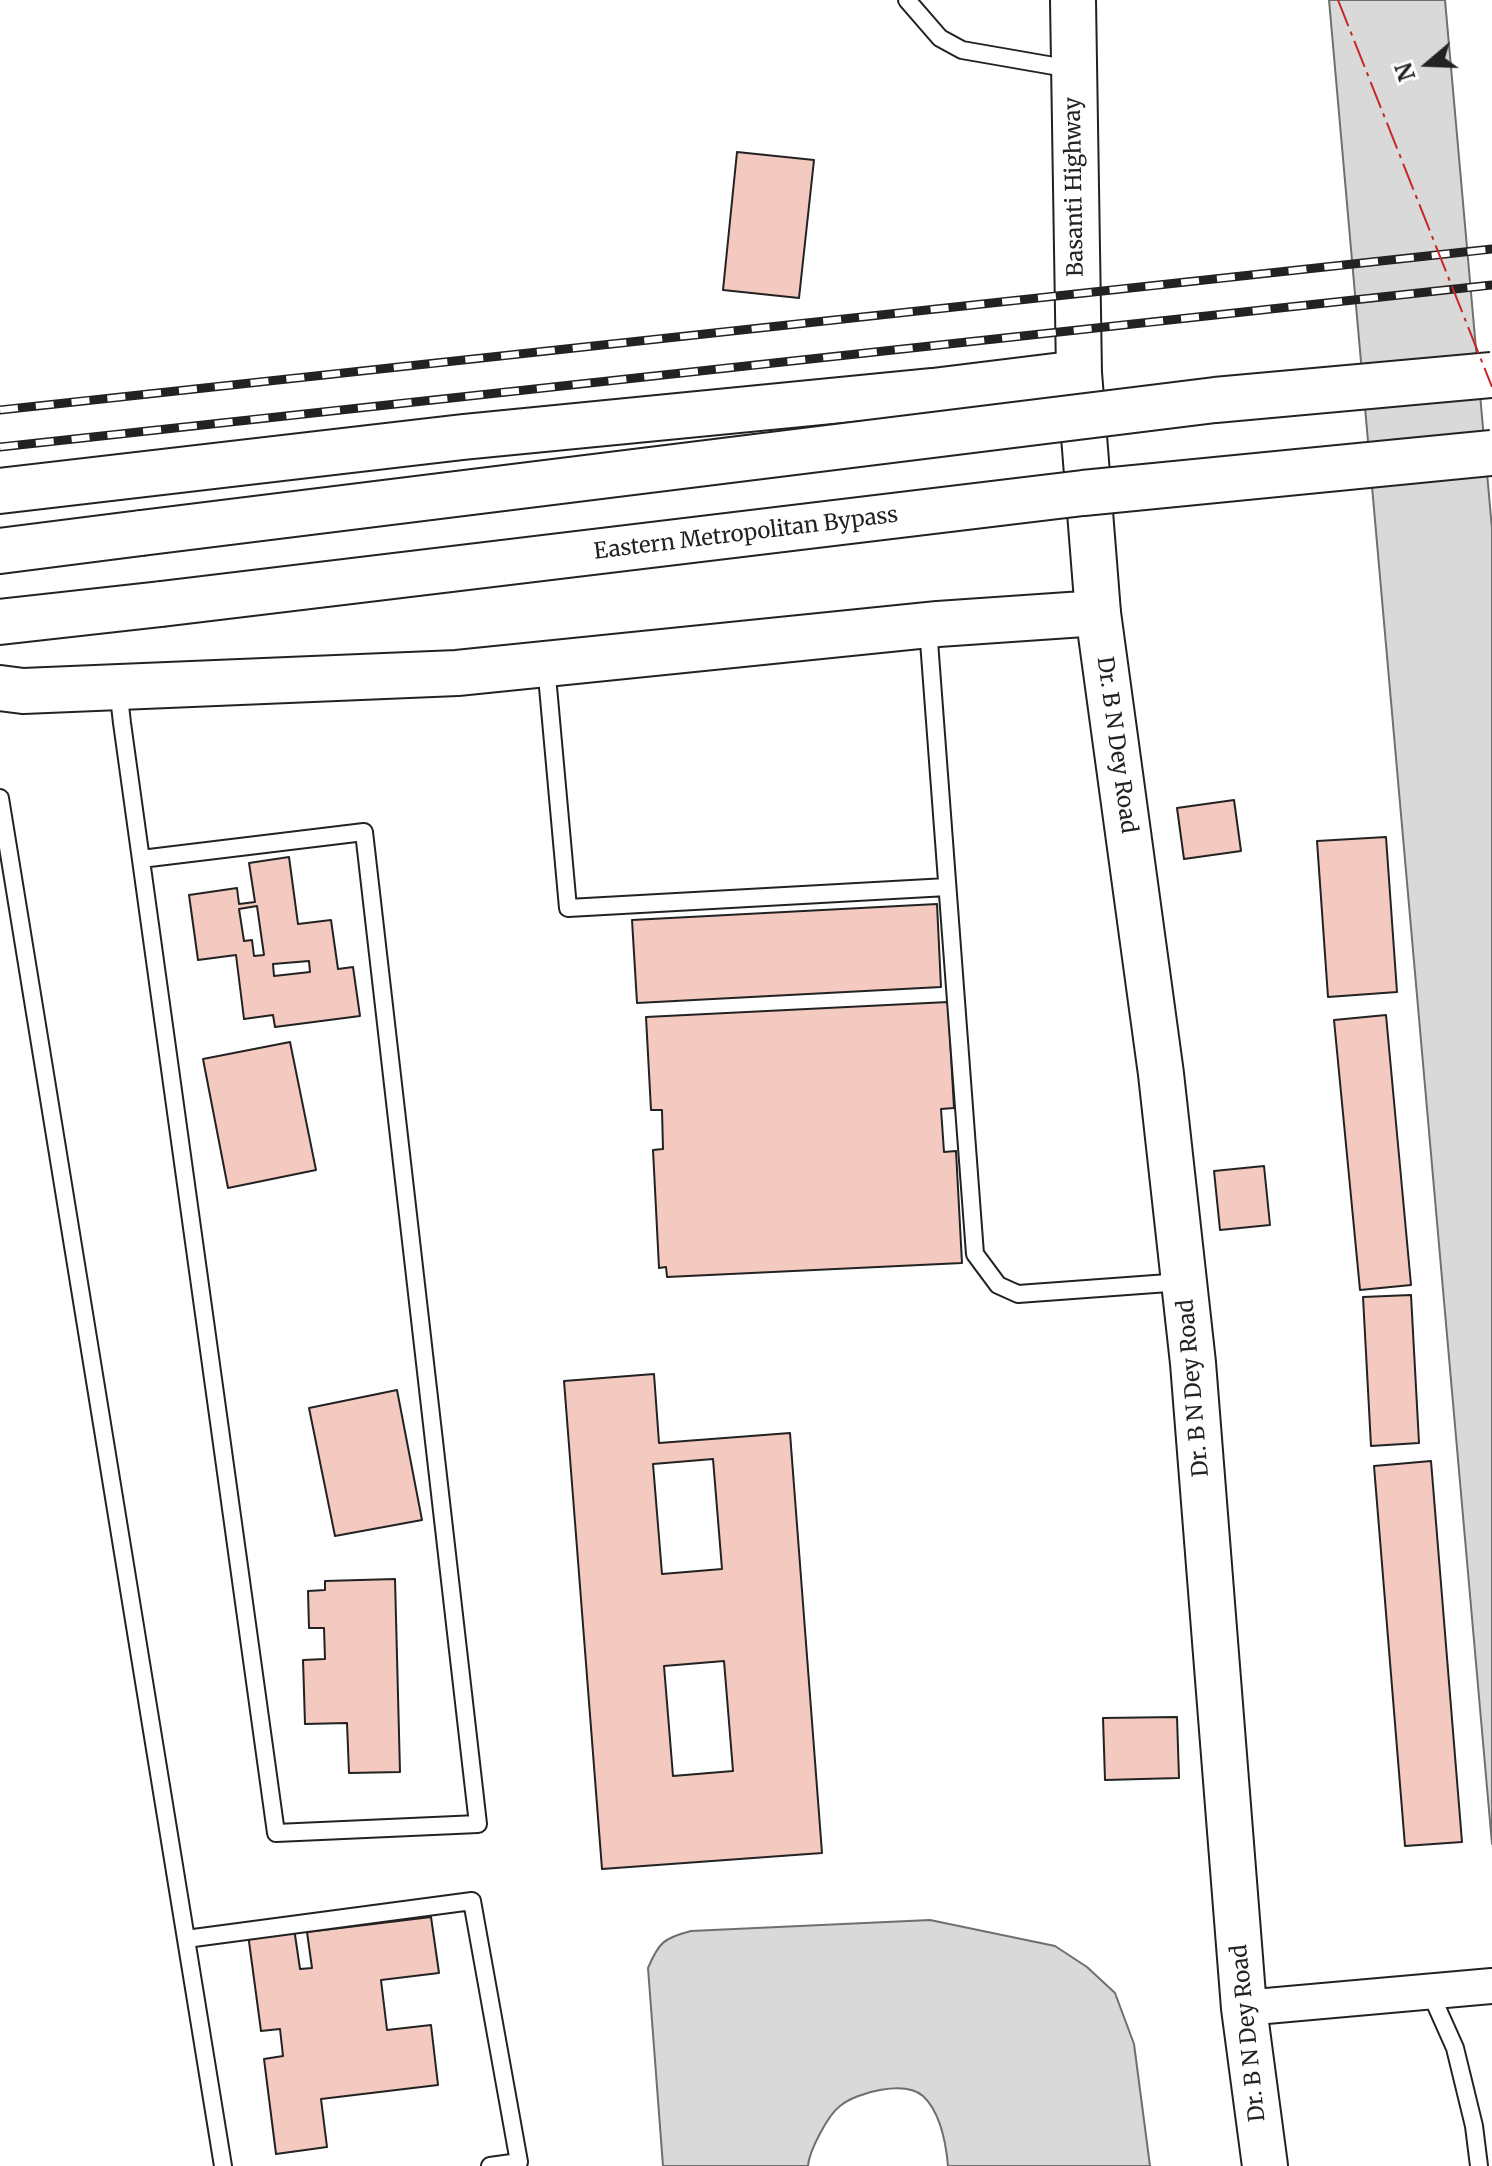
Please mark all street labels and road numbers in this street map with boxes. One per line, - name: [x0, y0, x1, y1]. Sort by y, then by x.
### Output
- street label: Basanti Highway: [1060, 97, 1090, 277]
- street label: Eastern Metropolitan Bypass: [592, 502, 900, 566]
- street label: Dr. B N Dey Road: [1091, 655, 1141, 835]
- street label: Dr. B N Dey Road: [1173, 1298, 1215, 1478]
- street label: Dr. B N Dey Road: [1227, 1943, 1271, 2123]

